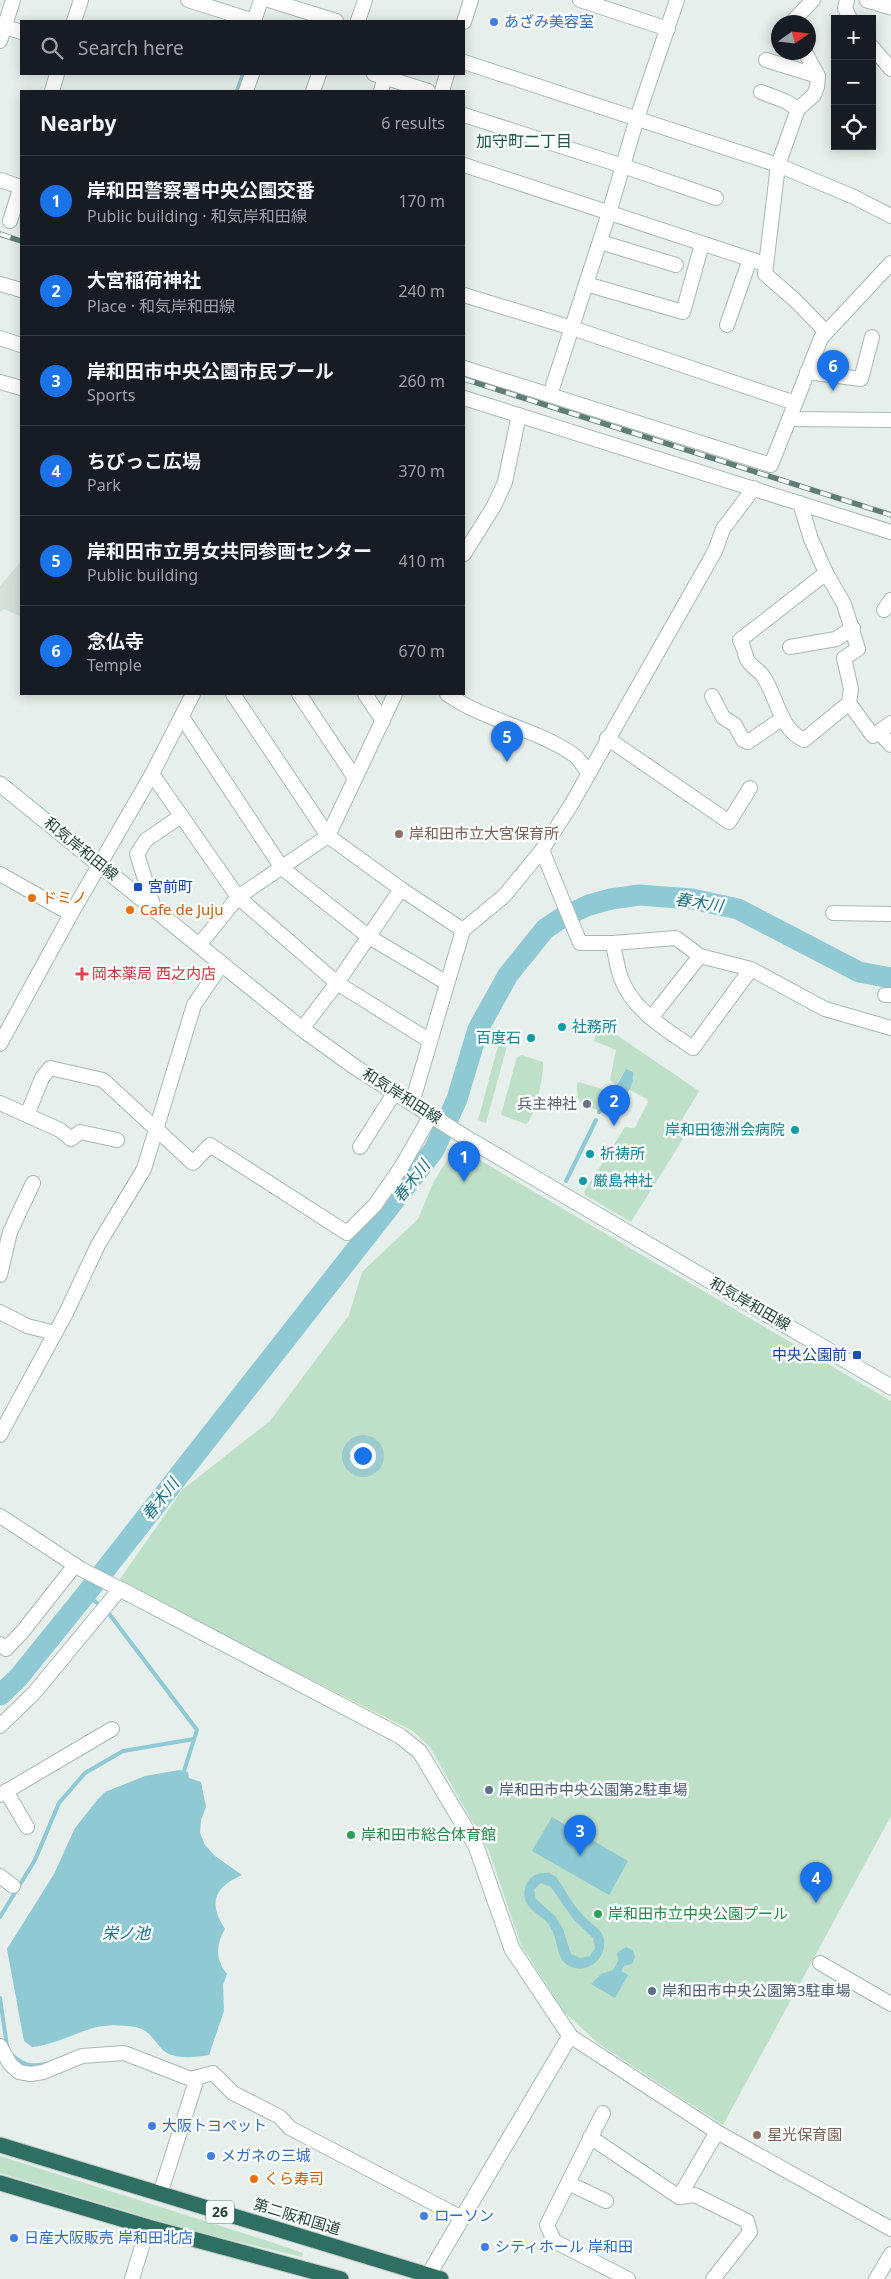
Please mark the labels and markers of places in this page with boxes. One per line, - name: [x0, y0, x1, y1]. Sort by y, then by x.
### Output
- place label: あざみ美容室: [504, 11, 594, 31]
- marker: あざみ美容室: [488, 16, 500, 28]
- pin: 6: [817, 350, 849, 391]
- pin: 5: [491, 721, 523, 762]
- place label: 岸和田市立大宮保育所: [409, 823, 559, 843]
- marker: 岸和田市立大宮保育所: [393, 828, 405, 840]
- place label: 宮前町: [148, 876, 193, 896]
- marker: 宮前町: [132, 881, 144, 893]
- place label: ドミノ: [42, 887, 87, 907]
- marker: ドミノ: [26, 892, 38, 904]
- place label: Cafe de Juju: [140, 899, 224, 919]
- marker: Cafe de Juju: [124, 904, 136, 916]
- place label: 岡本薬局 西之内店: [92, 963, 216, 983]
- marker: 岡本薬局 西之内店: [76, 968, 88, 980]
- place label: 社務所: [572, 1016, 617, 1036]
- marker: 社務所: [556, 1021, 568, 1033]
- place label: 百度石: [476, 1027, 521, 1047]
- marker: 百度石: [525, 1032, 537, 1044]
- pin: 2: [598, 1085, 630, 1126]
- place label: 兵主神社: [517, 1093, 577, 1113]
- marker: 兵主神社: [581, 1098, 593, 1110]
- place label: 岸和田徳洲会病院: [665, 1119, 785, 1139]
- marker: 岸和田徳洲会病院: [789, 1124, 801, 1136]
- pin: 1: [448, 1141, 480, 1182]
- place label: 祈祷所: [600, 1143, 645, 1163]
- marker: 祈祷所: [584, 1148, 596, 1160]
- place label: 厳島神社: [593, 1170, 653, 1190]
- marker: 厳島神社: [577, 1175, 589, 1187]
- place label: 中央公園前: [772, 1344, 847, 1364]
- marker: 中央公園前: [851, 1349, 863, 1361]
- place label: 岸和田市中央公園第2駐車場: [499, 1779, 688, 1799]
- marker: 岸和田市中央公園第2駐車場: [483, 1784, 495, 1796]
- pin: 3: [564, 1815, 596, 1856]
- place label: 岸和田市総合体育館: [361, 1824, 496, 1844]
- marker: 岸和田市総合体育館: [345, 1829, 357, 1841]
- pin: 4: [800, 1862, 832, 1903]
- place label: 岸和田市立中央公園プール: [608, 1903, 788, 1923]
- marker: 岸和田市立中央公園プール: [592, 1908, 604, 1920]
- place label: 岸和田市中央公園第3駐車場: [662, 1980, 851, 2000]
- marker: 岸和田市中央公園第3駐車場: [646, 1985, 658, 1997]
- place label: 大阪トヨペット: [162, 2115, 267, 2135]
- marker: 大阪トヨペット: [146, 2120, 158, 2132]
- place label: 星光保育園: [767, 2124, 842, 2144]
- marker: 星光保育園: [751, 2129, 763, 2141]
- place label: メガネの三城: [221, 2145, 311, 2165]
- marker: メガネの三城: [205, 2150, 217, 2162]
- place label: くら寿司: [264, 2168, 324, 2188]
- marker: くら寿司: [248, 2173, 260, 2185]
- place label: ローソン: [434, 2205, 494, 2225]
- marker: ローソン: [418, 2210, 430, 2222]
- place label: 日産大阪販売 岸和田北店: [24, 2227, 193, 2247]
- marker: 日産大阪販売 岸和田北店: [8, 2232, 20, 2244]
- place label: シティホール 岸和田: [495, 2236, 633, 2256]
- marker: シティホール 岸和田: [479, 2241, 491, 2253]

